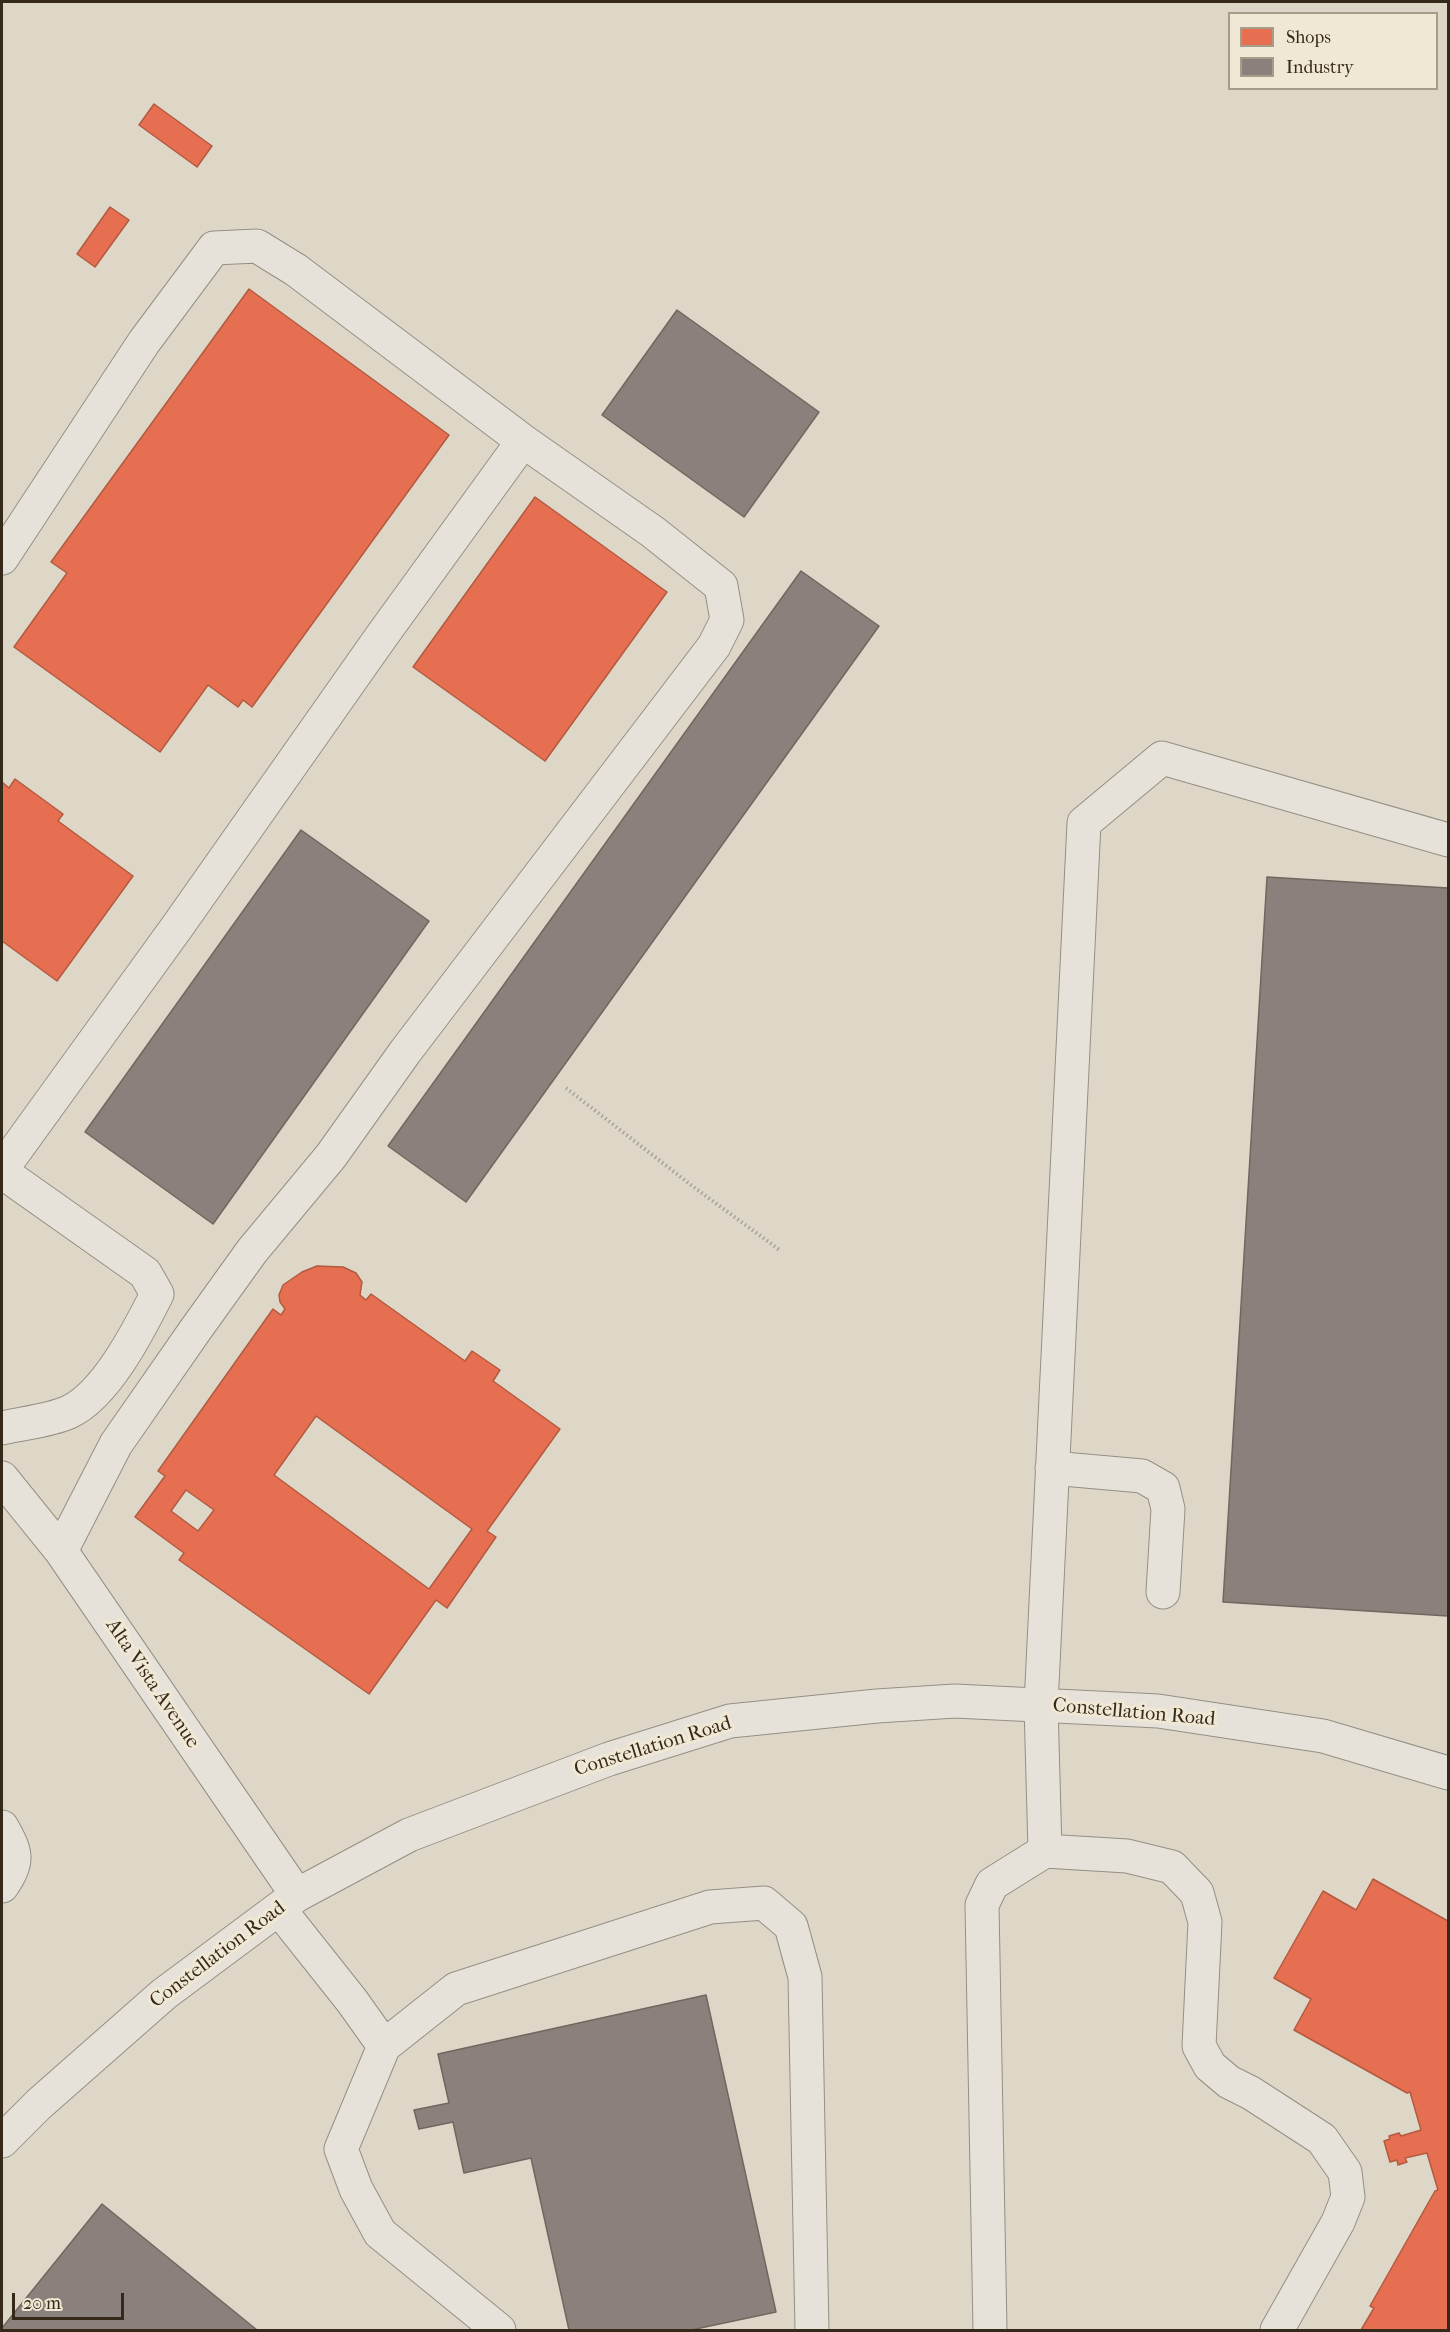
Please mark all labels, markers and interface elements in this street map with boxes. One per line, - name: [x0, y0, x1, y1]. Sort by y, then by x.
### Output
- legend: [1228, 12, 1438, 90]
- text: Shops: [1286, 27, 1331, 48]
- text: Industry: [1286, 57, 1354, 78]
- street label: Alta Vista Avenue: [100, 1615, 204, 1753]
- street label: Constellation Road: [1052, 1694, 1216, 1732]
- street label: Constellation Road: [572, 1712, 734, 1782]
- street label: Constellation Road: [146, 1896, 290, 2014]
- scale bar: [15, 2281, 128, 2319]
- text: 20 m: [23, 2293, 61, 2314]

